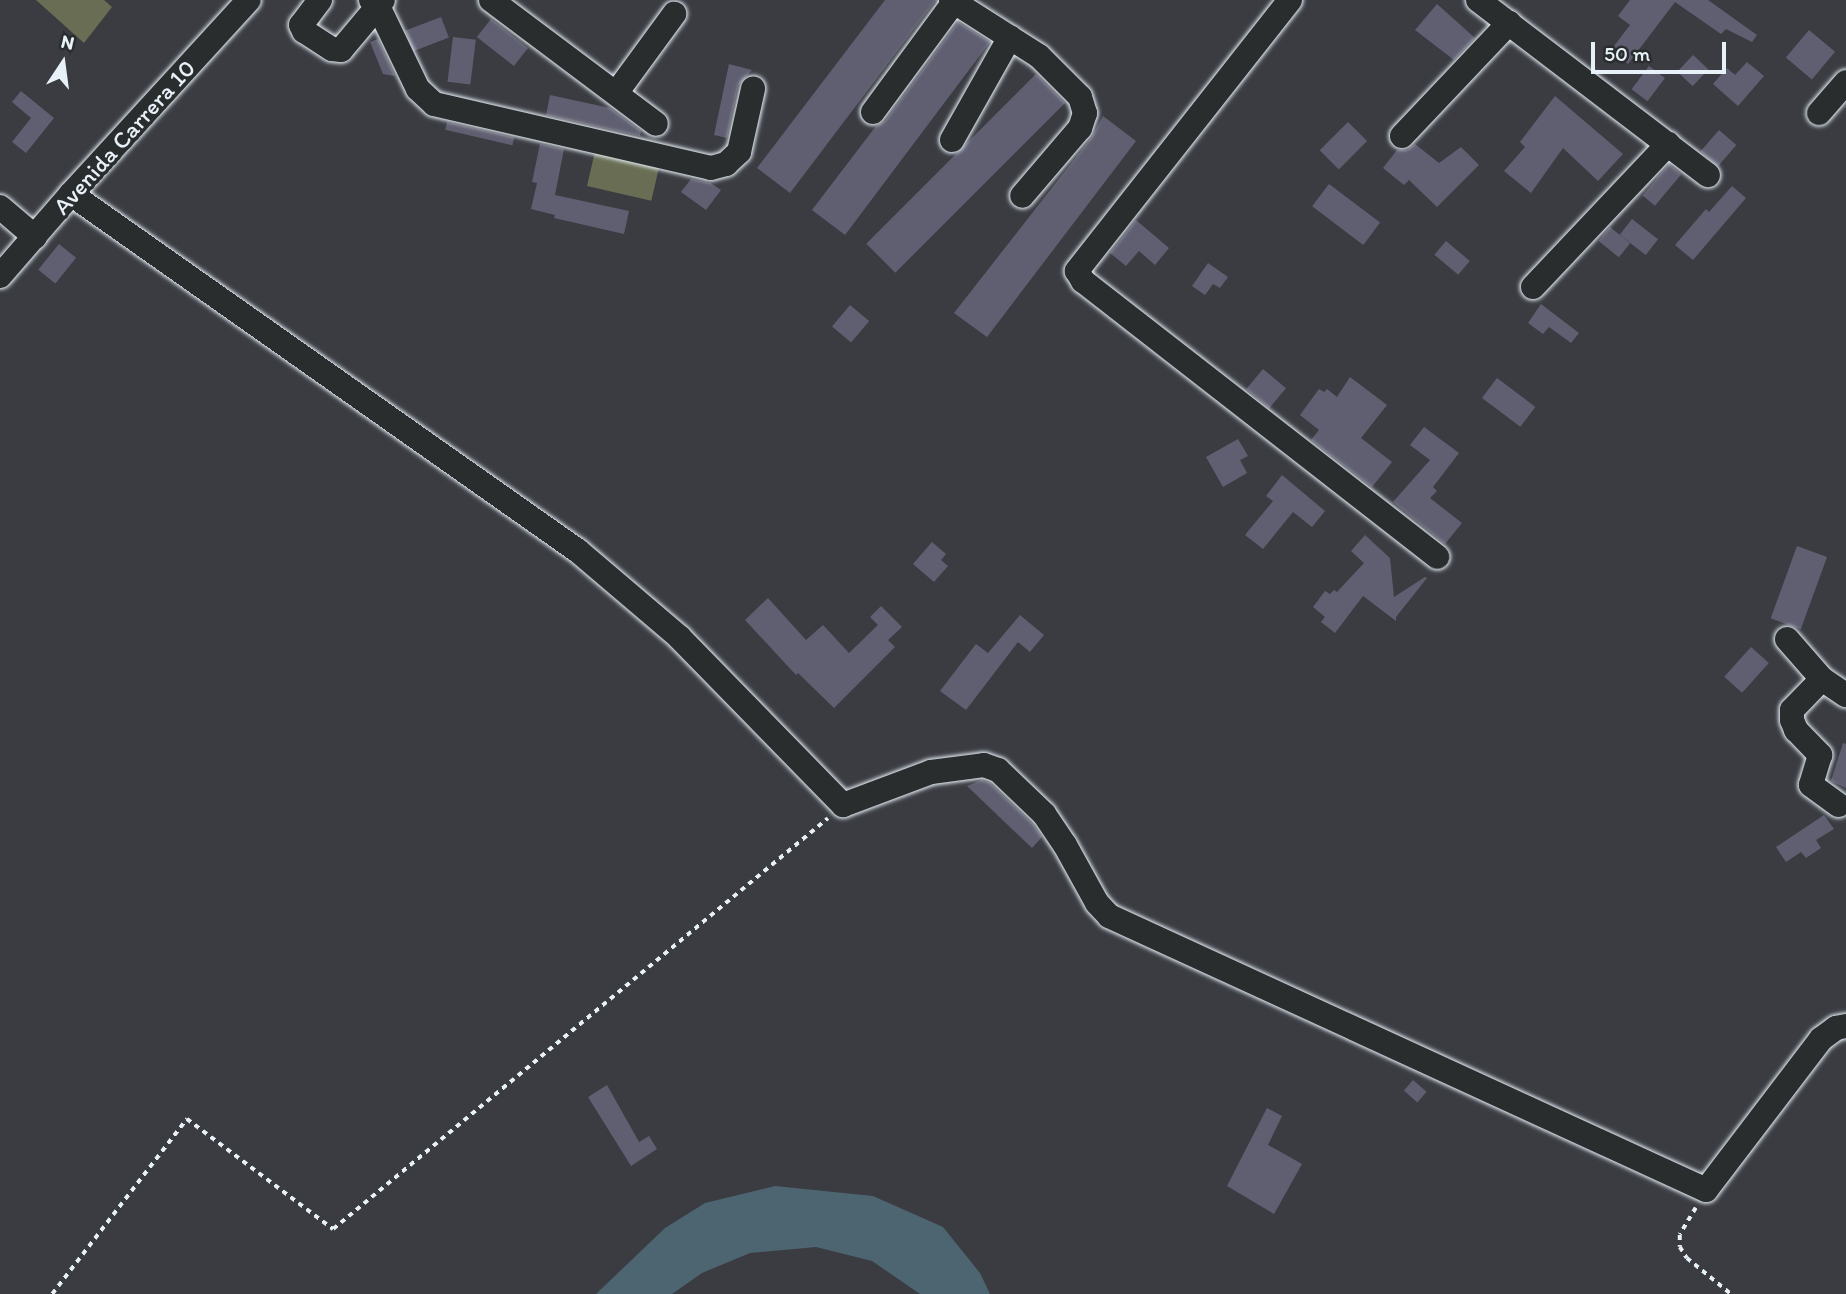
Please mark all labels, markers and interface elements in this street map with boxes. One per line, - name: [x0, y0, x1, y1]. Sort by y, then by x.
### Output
- north arrow: [28, 28, 98, 98]
- scale bar: [1594, 28, 1729, 72]
- text: N: [59, 29, 77, 55]
- text: 50 m: [1604, 41, 1650, 66]
- street label: Avenida Carrera 10: [47, 54, 201, 220]

